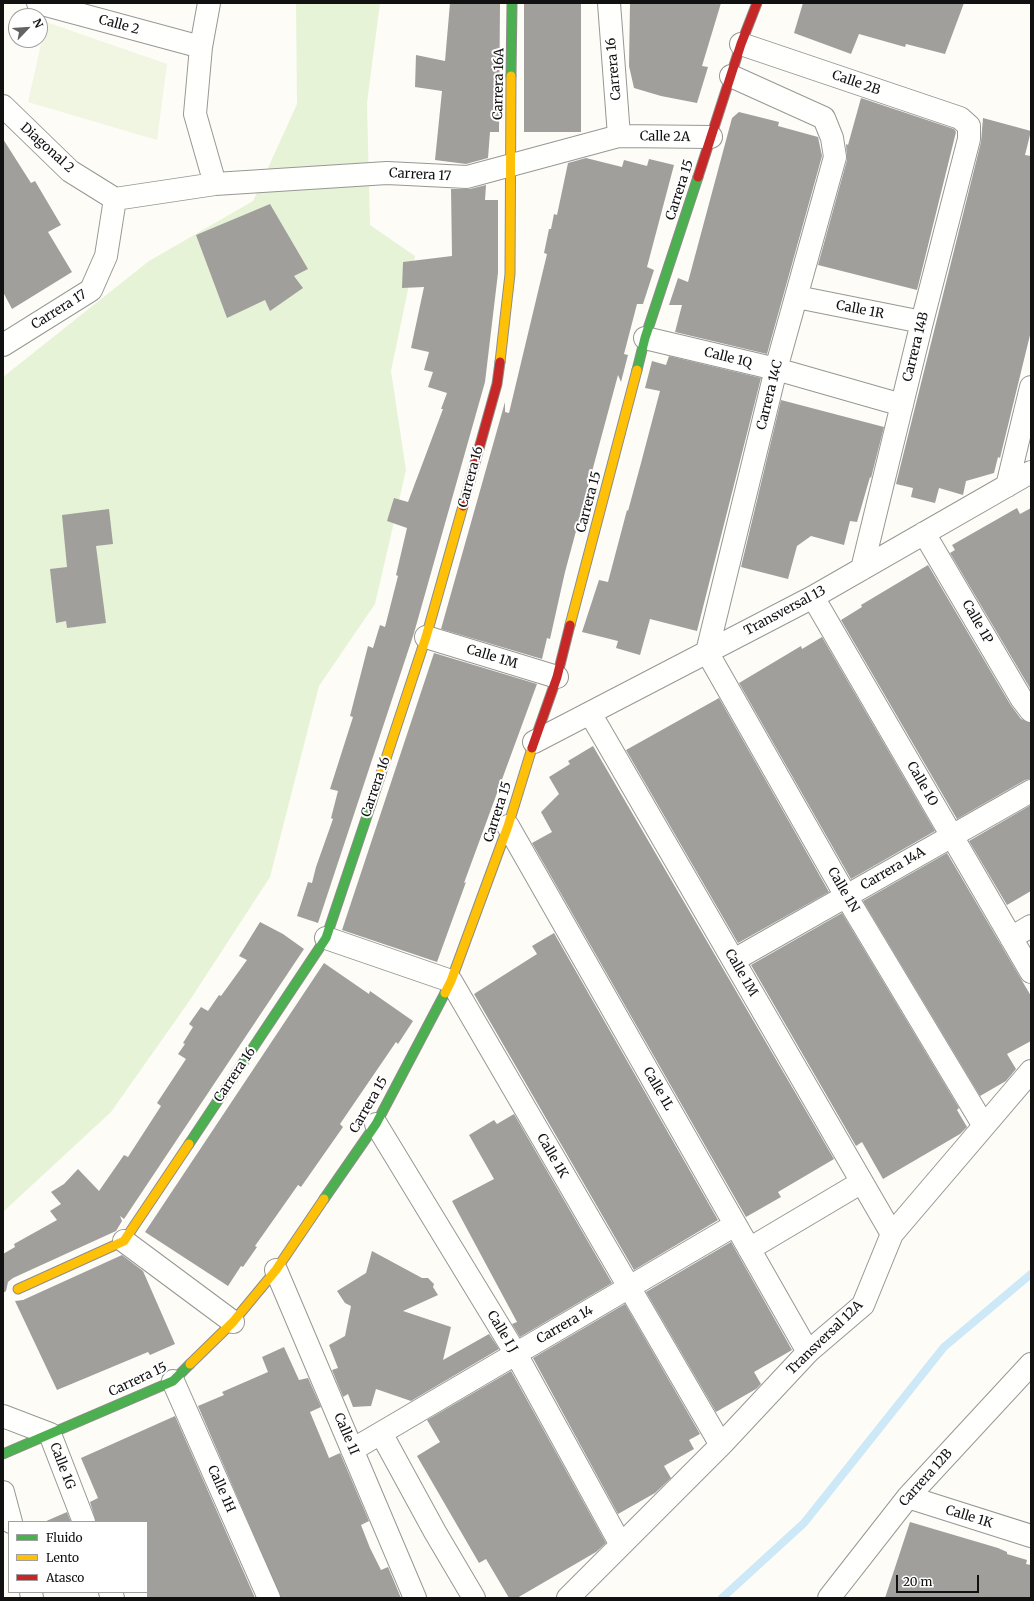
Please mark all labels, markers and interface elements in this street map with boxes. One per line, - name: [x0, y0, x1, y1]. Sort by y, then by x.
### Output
- north arrow: [8, 8, 48, 48]
- street label: Calle 2: [97, 12, 141, 38]
- text: N: [30, 16, 46, 30]
- street label: Carrera 16: [603, 37, 625, 101]
- street label: Carrera 16A: [491, 48, 507, 120]
- street label: Calle 2B: [830, 68, 882, 98]
- street label: Diagonal 2: [17, 120, 77, 176]
- street label: Calle 2A: [640, 129, 690, 145]
- street label: Carrera 15: [663, 158, 697, 222]
- street label: Carrera 17: [389, 166, 451, 184]
- street label: Carrera 17: [29, 287, 89, 333]
- street label: Calle 1R: [835, 298, 885, 322]
- street label: Carrera 14B: [900, 311, 932, 383]
- street label: Calle 1Q: [703, 345, 753, 371]
- street label: Carrera 14C: [754, 359, 786, 431]
- street label: Carrera 16: [455, 445, 487, 509]
- street label: Carrera 15: [573, 470, 605, 534]
- street label: Transversal 13: [742, 583, 828, 639]
- street label: Calle 1P: [958, 597, 996, 647]
- street label: Calle 1M: [465, 642, 519, 672]
- street label: Carrera 16: [358, 755, 394, 819]
- street label: Calle 1O: [903, 759, 941, 809]
- street label: Carrera 15: [481, 780, 515, 844]
- street label: Carrera 14A: [858, 844, 928, 894]
- street label: Calle 1N: [824, 865, 862, 915]
- street label: Calle 1M: [721, 946, 761, 1000]
- street label: Carrera 16: [211, 1045, 259, 1105]
- street label: Calle 1L: [639, 1065, 677, 1113]
- street label: Carrera 15: [347, 1074, 391, 1136]
- street label: Calle 1K: [533, 1131, 571, 1181]
- street label: Transversal 12A: [784, 1298, 866, 1378]
- street label: Carrera 14: [534, 1303, 596, 1347]
- street label: Calle I J: [483, 1308, 521, 1356]
- street label: Carrera 15: [106, 1360, 170, 1400]
- street label: Calle 1I: [330, 1411, 362, 1457]
- street label: Calle 1G: [46, 1441, 78, 1491]
- street label: Carrera 12B: [896, 1446, 956, 1510]
- street label: Calle 1H: [204, 1463, 238, 1515]
- street label: Calle 1K: [943, 1502, 995, 1532]
- legend: [8, 1521, 148, 1593]
- text: Fluido: [46, 1530, 83, 1545]
- text: Lento: [46, 1550, 79, 1565]
- scale bar: [898, 1567, 981, 1593]
- text: Atasco: [46, 1570, 84, 1585]
- text: 20 m: [903, 1574, 932, 1589]

